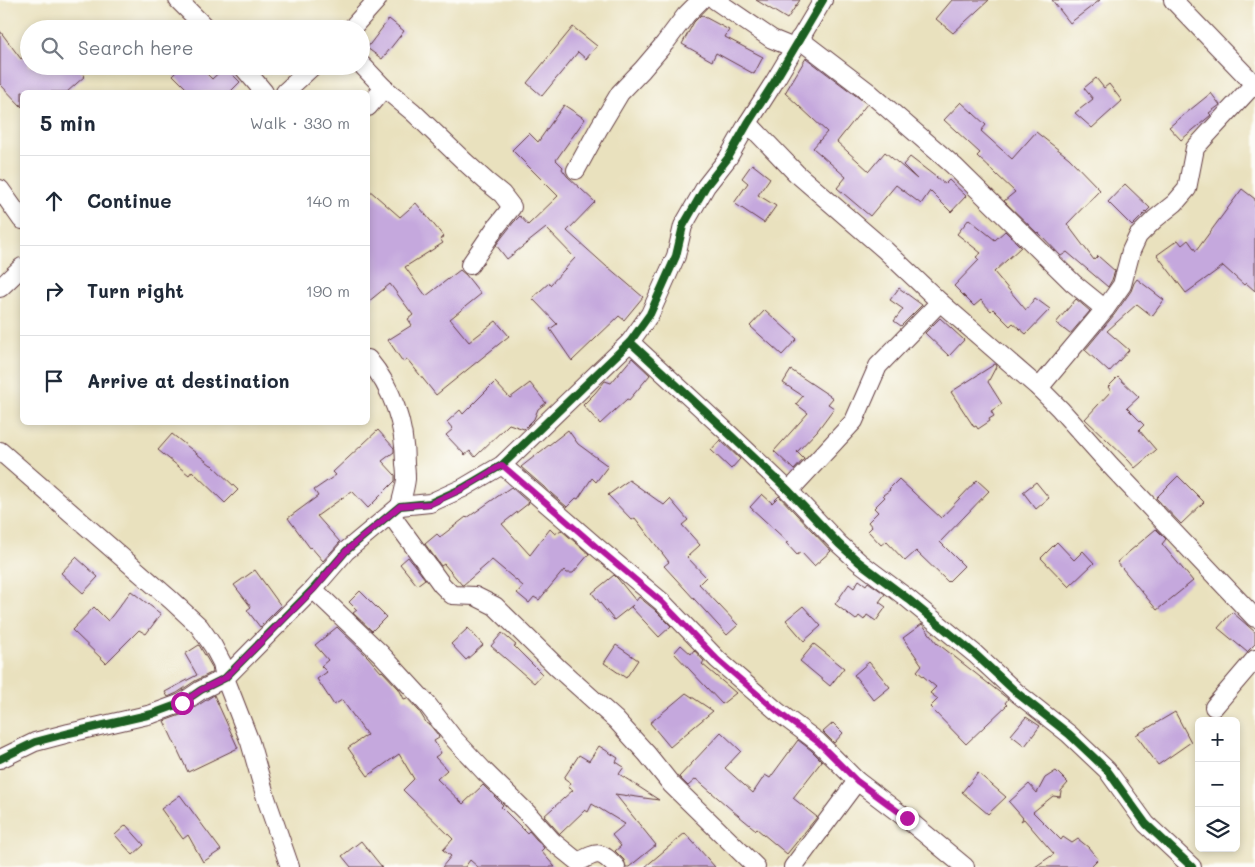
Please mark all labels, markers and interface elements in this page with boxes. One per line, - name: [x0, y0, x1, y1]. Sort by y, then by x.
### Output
- search box: [20, 20, 370, 75]
- icon: search: [38, 34, 66, 62]
- text: Search here: [78, 35, 194, 60]
- text: 5 min: [40, 109, 96, 136]
- text: Walk · 330 m: [250, 112, 350, 133]
- icon: ahead: [40, 187, 68, 215]
- text: Continue: [87, 188, 172, 213]
- text: 140 m: [306, 190, 350, 211]
- icon: right: [40, 277, 68, 305]
- text: Turn right: [87, 278, 184, 303]
- text: 190 m: [306, 280, 350, 301]
- icon: arrive: [40, 367, 68, 395]
- text: Arrive at destination: [87, 368, 290, 393]
- route start: [171, 692, 194, 715]
- map controls: [1195, 717, 1240, 852]
- button: +: [1195, 717, 1240, 762]
- button: −: [1195, 762, 1240, 807]
- route end: [896, 807, 919, 830]
- button: layers: [1195, 807, 1240, 852]

